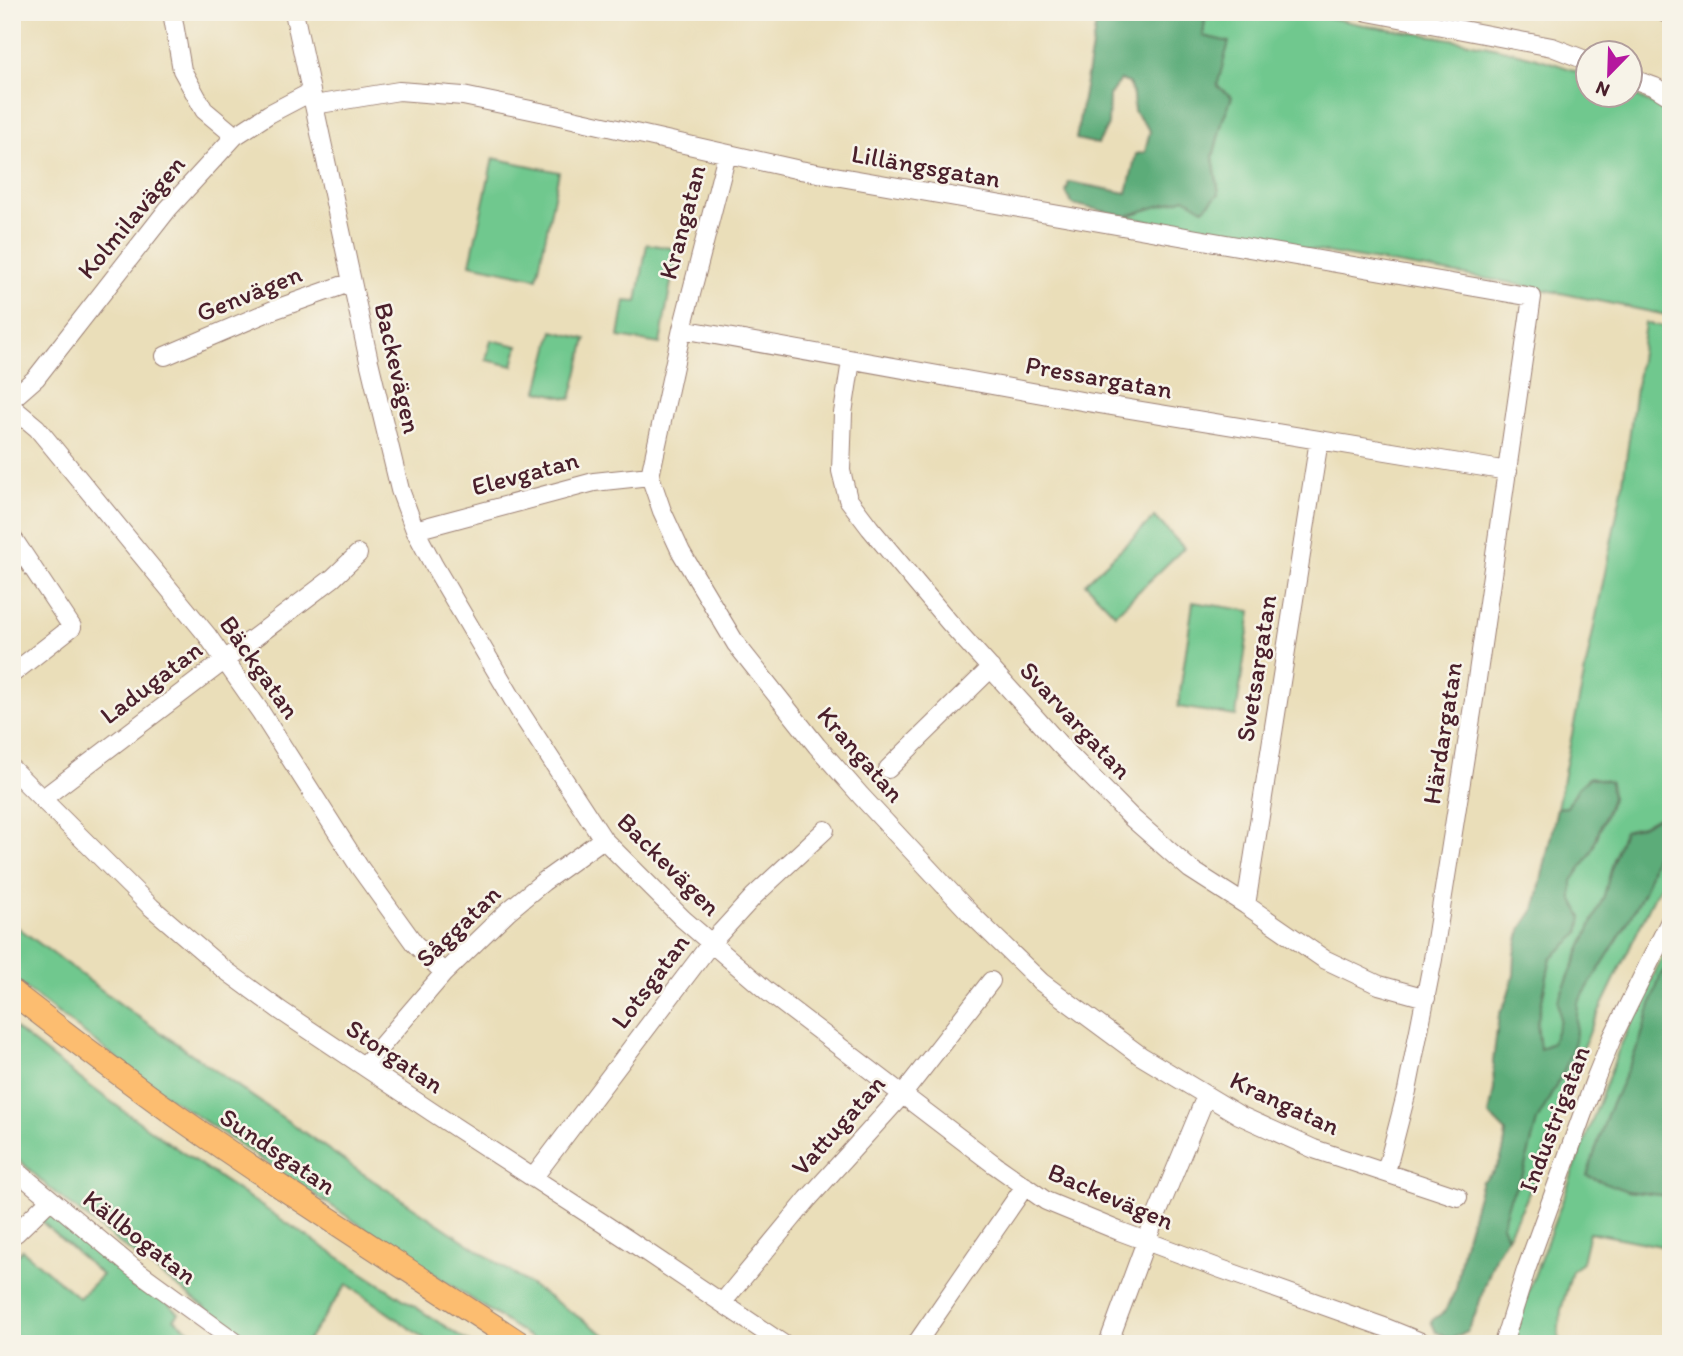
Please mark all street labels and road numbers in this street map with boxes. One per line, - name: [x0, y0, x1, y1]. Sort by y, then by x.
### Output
- street label: Lillängsgatan: [849, 137, 1003, 195]
- street label: Kolmilavägen: [70, 149, 192, 285]
- street label: Krangatan: [651, 161, 713, 283]
- street label: Genvägen: [192, 257, 307, 329]
- street label: Backevägen: [367, 299, 429, 437]
- street label: Pressargatan: [1023, 348, 1175, 406]
- street label: Elevgatan: [468, 443, 582, 503]
- street label: Svetsargatan: [1229, 592, 1283, 744]
- street label: Bäckgatan: [213, 609, 307, 725]
- street label: Ladugatan: [93, 633, 209, 731]
- street label: Svarvargatan: [1013, 654, 1139, 786]
- street label: Härdargatan: [1415, 659, 1469, 806]
- street label: Krangatan: [810, 699, 912, 809]
- street label: Backevägen: [610, 805, 728, 923]
- street label: Såggatan: [409, 878, 507, 974]
- street label: Lotsgatan: [604, 927, 696, 1035]
- street label: Storgatan: [340, 1012, 450, 1100]
- street label: Industrigatan: [1511, 1041, 1597, 1197]
- street label: Krangatan: [1225, 1064, 1345, 1142]
- street label: Vattugatan: [784, 1068, 892, 1182]
- street label: Sundsgatan: [214, 1100, 342, 1202]
- street label: Backevägen: [1043, 1155, 1179, 1237]
- street label: Källbogatan: [77, 1183, 204, 1292]

